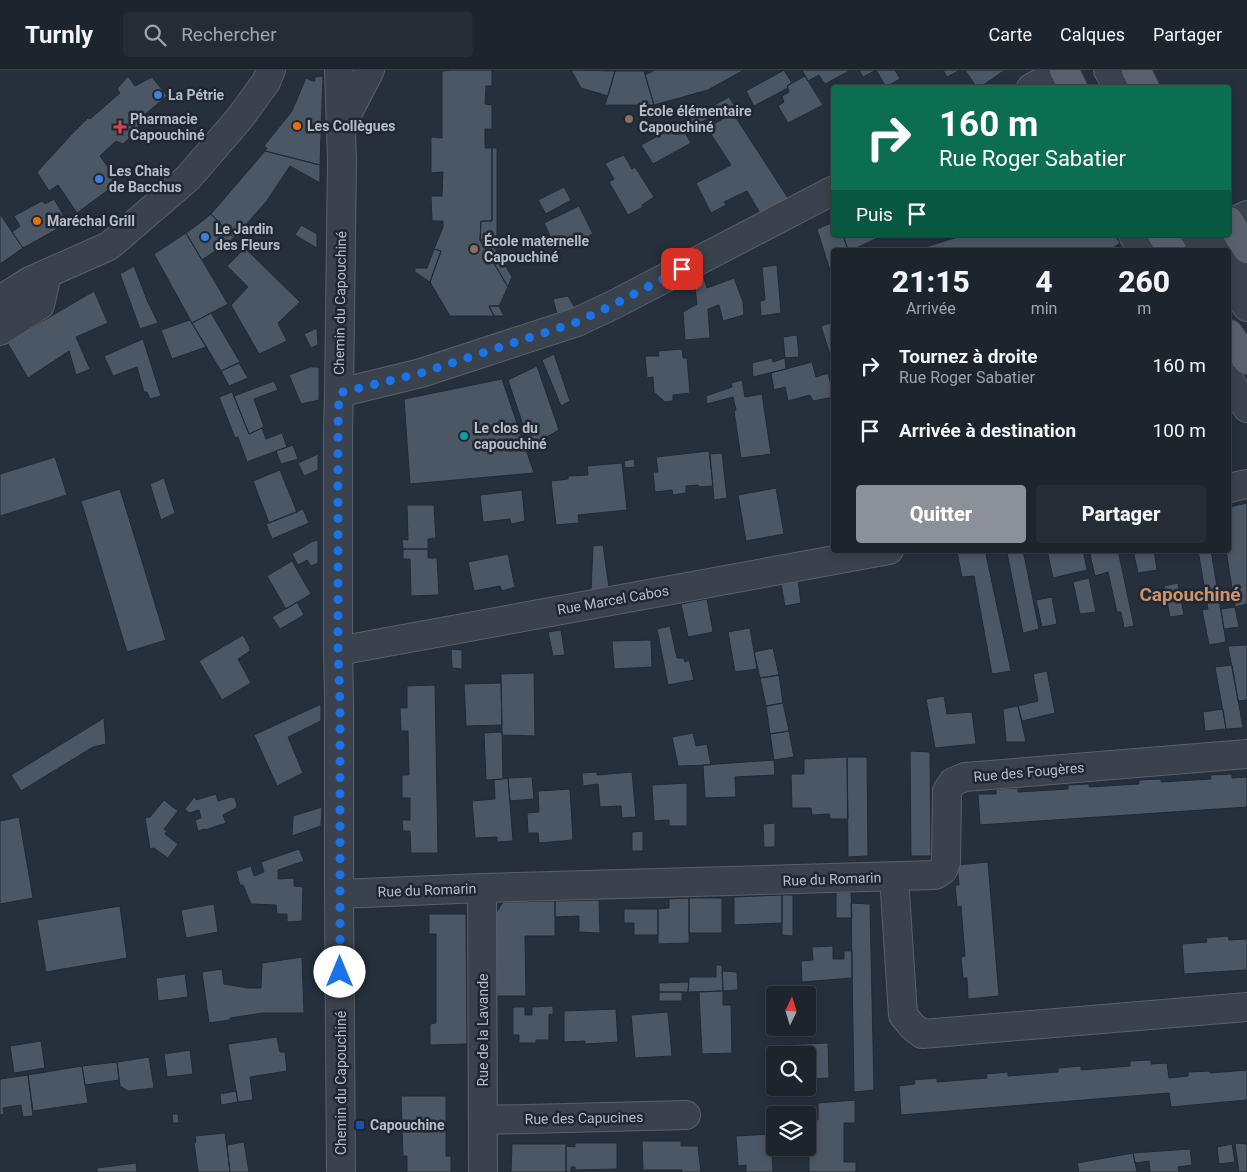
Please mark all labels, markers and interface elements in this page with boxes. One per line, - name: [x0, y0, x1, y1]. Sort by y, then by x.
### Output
- search box: [123, 12, 473, 57]
- text: Turnly: [25, 21, 93, 49]
- icon: search: [141, 21, 169, 49]
- text: Rechercher: [181, 23, 277, 46]
- text: Carte: [989, 24, 1032, 45]
- text: Calques: [1060, 24, 1125, 45]
- text: Partager: [1153, 24, 1222, 45]
- place label: La Pétrie: [168, 87, 225, 103]
- marker: La Pétrie: [152, 89, 164, 101]
- place label: École élémentaire Capouchiné: [639, 102, 752, 135]
- text: 160 m: [939, 104, 1038, 145]
- icon: right: [856, 105, 921, 170]
- place label: Pharmacie Capouchiné: [130, 111, 205, 143]
- marker: École élémentaire Capouchiné: [623, 113, 635, 125]
- place label: Les Collègues: [307, 118, 395, 134]
- marker: Les Collègues: [291, 120, 303, 132]
- marker: Pharmacie Capouchiné: [114, 121, 126, 133]
- text: Rue Roger Sabatier: [939, 146, 1126, 171]
- place label: Les Chais de Bacchus: [109, 163, 182, 195]
- marker: Les Chais de Bacchus: [93, 173, 105, 185]
- icon: arrive: [903, 200, 931, 228]
- text: Puis: [856, 203, 893, 226]
- place label: Maréchal Grill: [47, 213, 135, 229]
- marker: Maréchal Grill: [31, 215, 43, 227]
- place label: Le Jardin des Fleurs: [215, 221, 280, 253]
- marker: Le Jardin des Fleurs: [199, 231, 211, 243]
- street label: Chemin du Capouchiné: [331, 231, 349, 375]
- place label: École maternelle Capouchiné: [484, 232, 590, 265]
- marker: École maternelle Capouchiné: [468, 243, 480, 255]
- pin: [661, 248, 703, 290]
- icon: arrive: [668, 255, 696, 283]
- text: 21:15: [892, 264, 970, 299]
- text: 4: [1035, 264, 1053, 299]
- text: 260: [1118, 264, 1170, 299]
- text: Arrivée: [906, 299, 956, 318]
- text: min: [1031, 299, 1057, 318]
- text: m: [1137, 299, 1151, 318]
- text: Tournez à droite: [899, 345, 1038, 368]
- icon: right: [856, 352, 884, 380]
- text: 160 m: [1153, 354, 1206, 377]
- text: Rue Roger Sabatier: [899, 368, 1035, 387]
- icon: arrive: [856, 417, 884, 445]
- text: Arrivée à destination: [899, 419, 1076, 442]
- text: 100 m: [1153, 419, 1206, 442]
- place label: Le clos du capouchiné: [474, 420, 547, 452]
- marker: Le clos du capouchiné: [458, 430, 470, 442]
- button: Quitter: [856, 485, 1026, 543]
- button: Partager: [1036, 485, 1206, 543]
- street label: Rue Marcel Cabos: [556, 582, 670, 618]
- district label: Capouchiné: [1139, 583, 1241, 606]
- street label: Rue des Fougères: [973, 759, 1085, 785]
- street label: Rue du Romarin: [782, 869, 882, 889]
- street label: Rue du Romarin: [377, 880, 477, 900]
- position arrow: [313, 945, 365, 997]
- street label: Rue de la Lavande: [475, 974, 491, 1086]
- north arrow: [766, 986, 816, 1036]
- map controls: [766, 986, 816, 1156]
- street label: Chemin du Capouchiné: [333, 1011, 349, 1155]
- button: search: [766, 1046, 816, 1096]
- button: layers: [766, 1106, 816, 1156]
- street label: Rue des Capucines: [525, 1109, 643, 1127]
- place label: Capouchine: [370, 1117, 445, 1133]
- marker: Capouchine: [354, 1119, 366, 1131]

